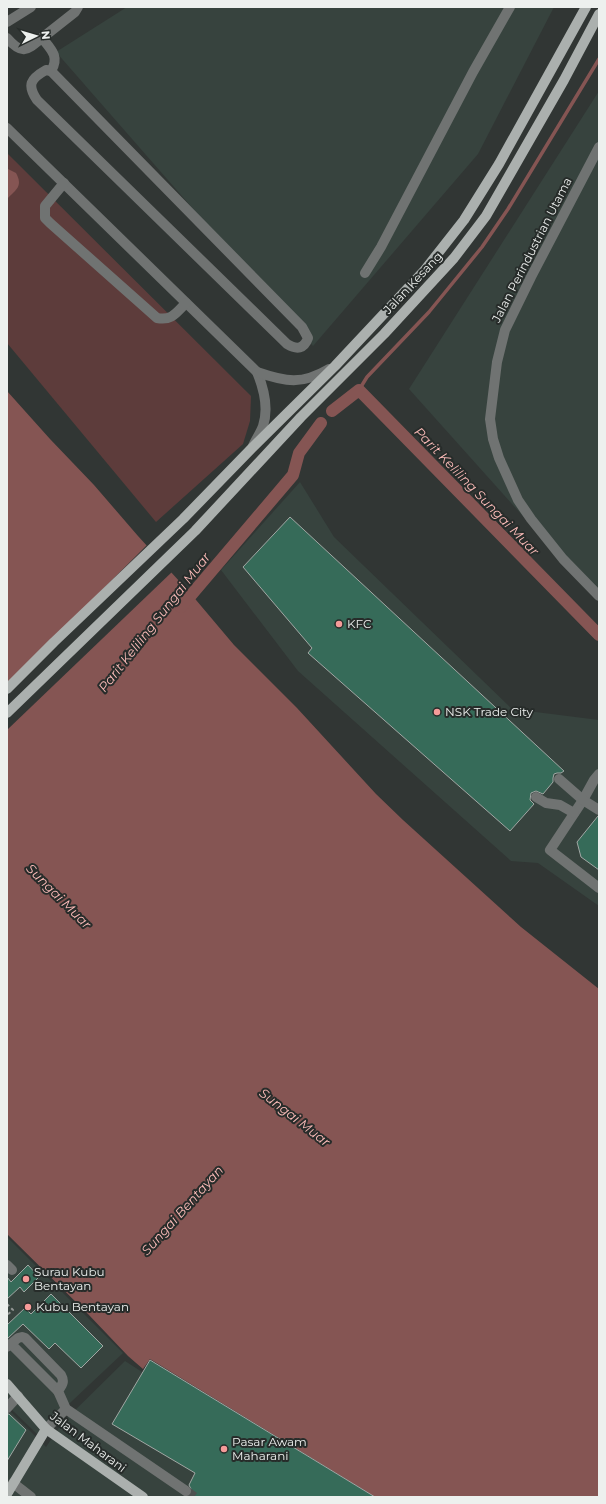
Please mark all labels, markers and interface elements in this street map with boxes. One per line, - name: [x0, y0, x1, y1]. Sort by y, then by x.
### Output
- north arrow: [16, 16, 56, 56]
- text: N: [39, 30, 53, 40]
- street label: Jalan Perindustrian Utama: [488, 175, 575, 326]
- street label: Jalan Kesang: [379, 249, 445, 318]
- water label: Parit Keliling Sungai Muar: [411, 423, 543, 559]
- water label: Parit Keliling Sungai Muar: [95, 548, 214, 695]
- place label: KFC: [347, 616, 372, 631]
- marker: KFC: [334, 619, 344, 629]
- place label: NSK Trade City: [445, 704, 534, 719]
- marker: NSK Trade City: [432, 707, 442, 717]
- water label: Sungai Muar: [23, 860, 95, 932]
- water label: Sungai Muar: [256, 1084, 334, 1150]
- water label: Sungai Bentayan: [138, 1162, 226, 1258]
- place label: Surau Kubu Bentayan: [34, 1264, 105, 1293]
- marker: Surau Kubu Bentayan: [21, 1274, 31, 1284]
- place label: Kubu Bentayan: [36, 1299, 129, 1314]
- marker: Kubu Bentayan: [23, 1302, 33, 1312]
- street label: Jalan Maharani: [47, 1408, 129, 1475]
- place label: Pasar Awam Maharani: [232, 1434, 307, 1463]
- marker: Pasar Awam Maharani: [219, 1444, 229, 1454]

